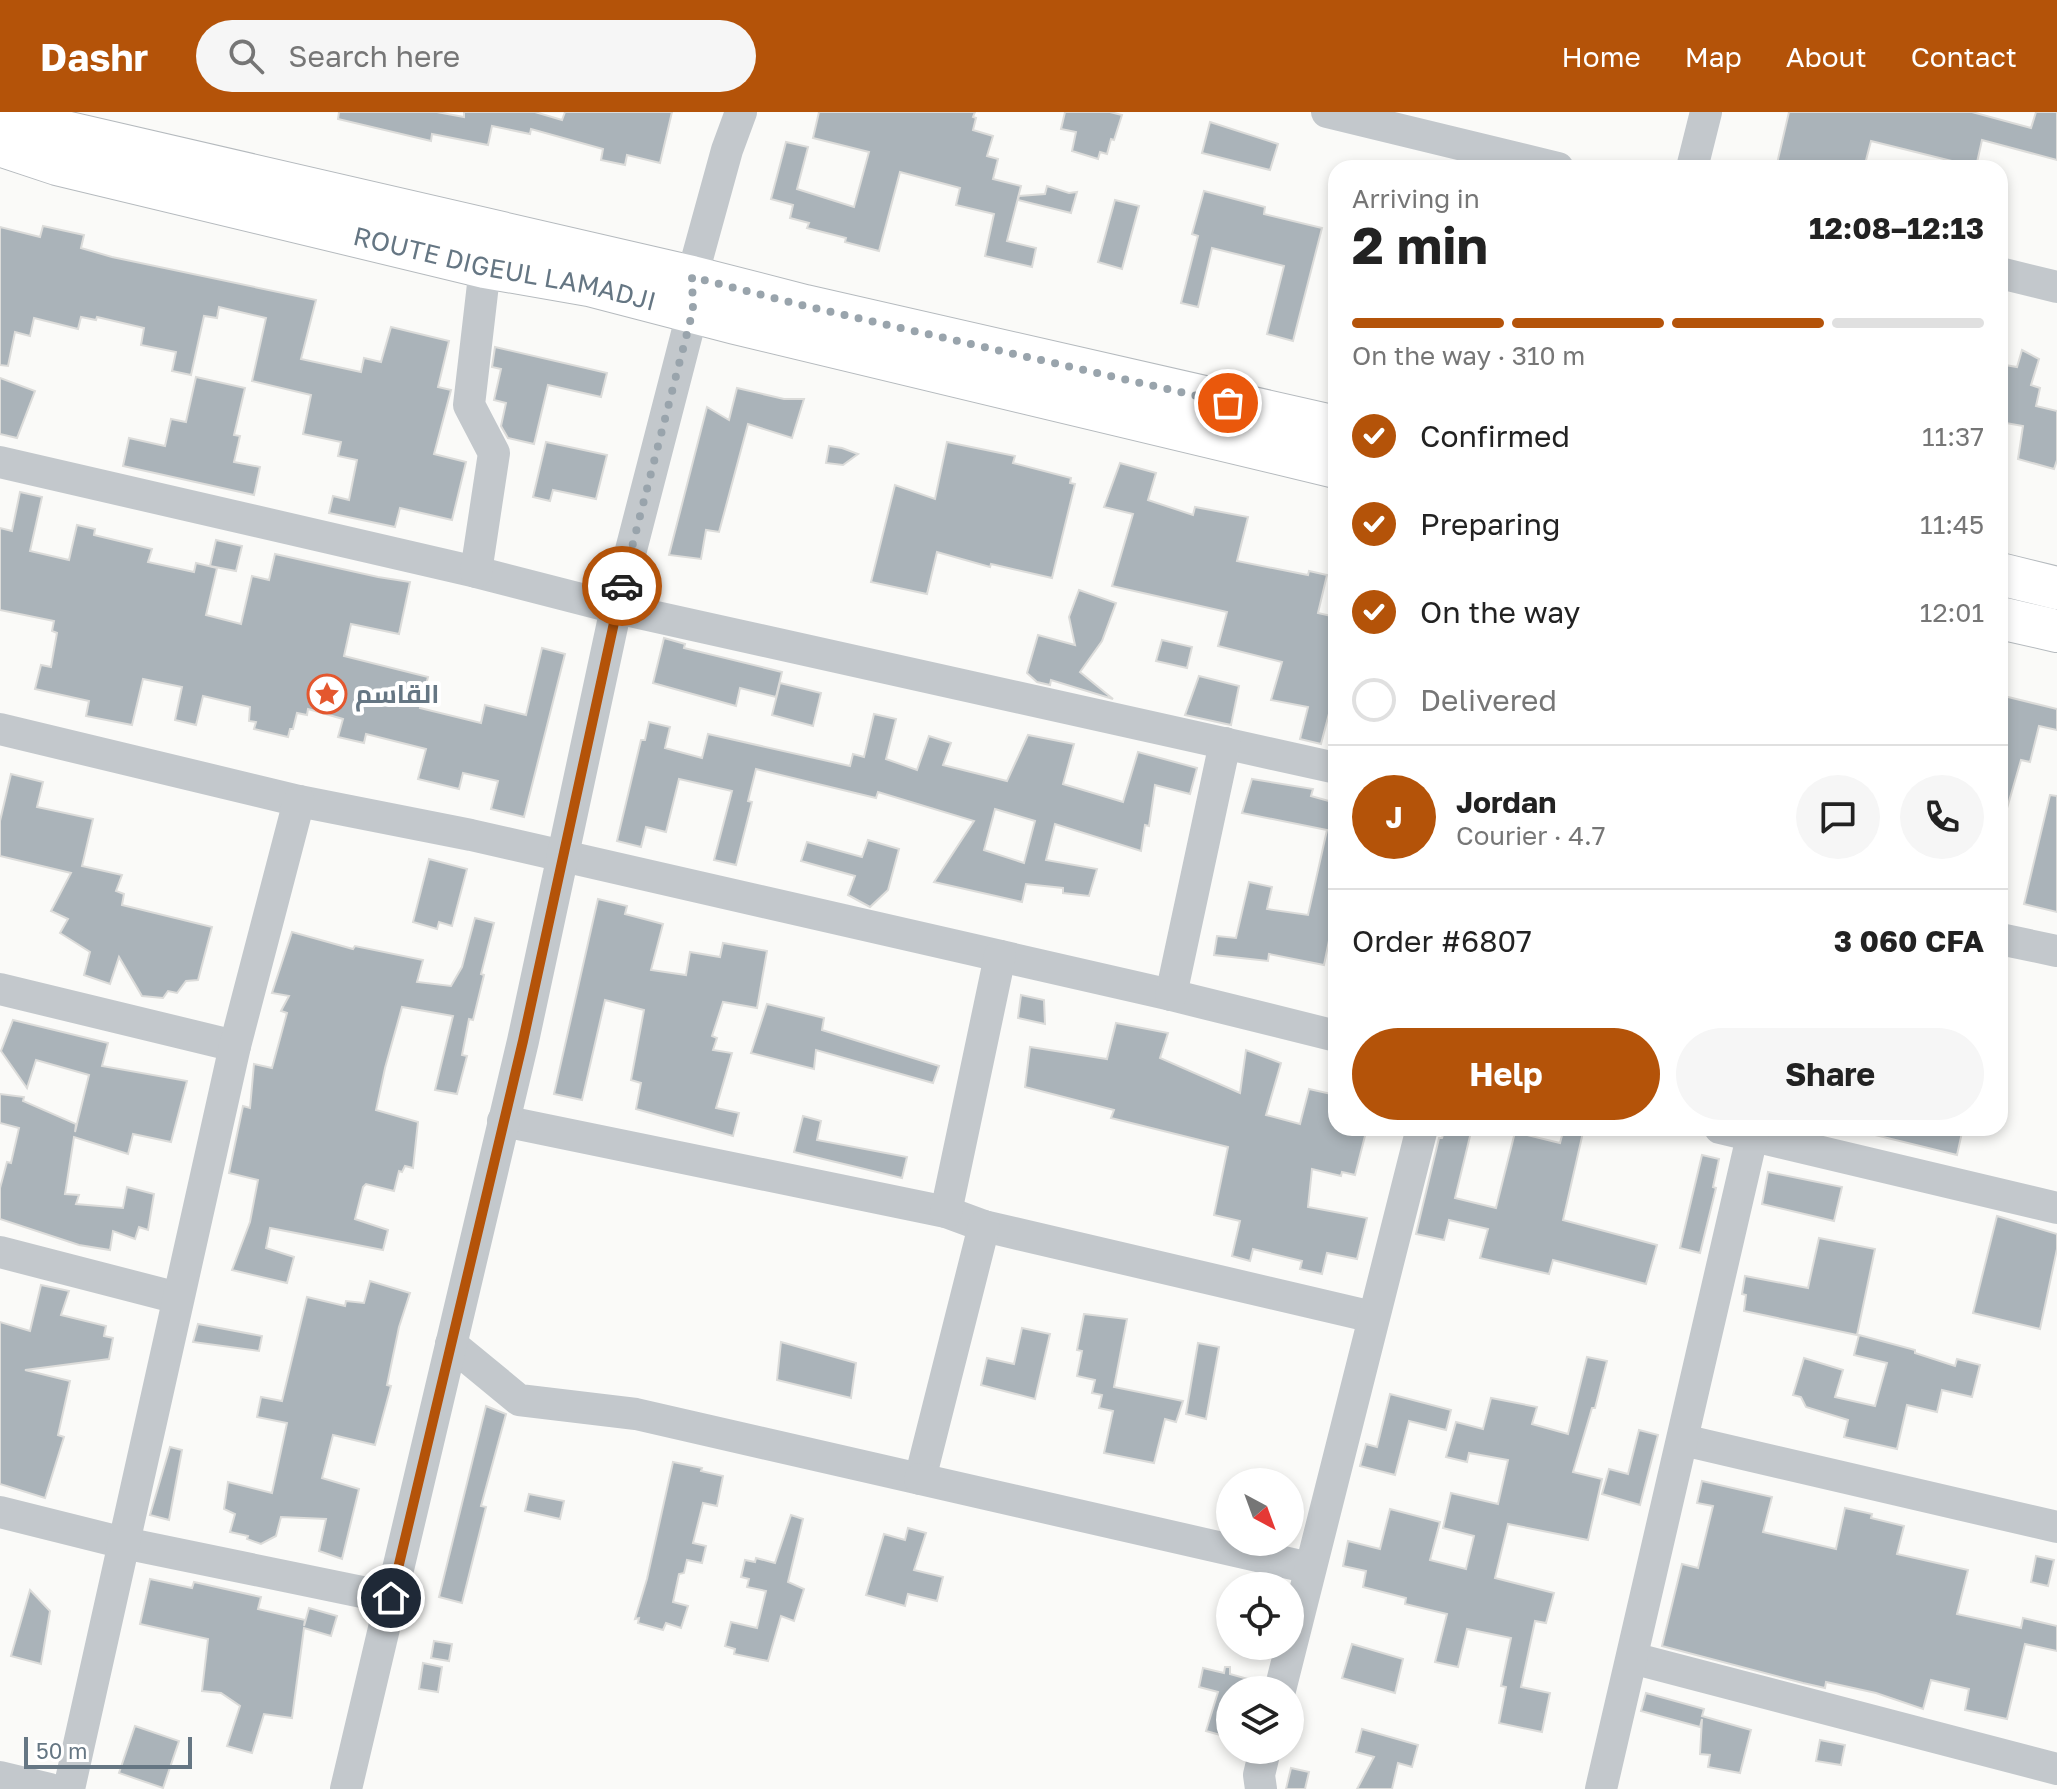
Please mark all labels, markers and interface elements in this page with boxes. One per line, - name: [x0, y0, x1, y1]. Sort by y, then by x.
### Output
- search box: [196, 20, 756, 92]
- text: Dashr: [40, 34, 148, 79]
- icon: search: [224, 34, 268, 78]
- text: Search here: [288, 38, 460, 74]
- text: Home: [1562, 40, 1641, 73]
- text: Map: [1685, 40, 1742, 73]
- text: About: [1786, 40, 1867, 73]
- text: Contact: [1911, 40, 2017, 73]
- text: Arriving in: [1352, 183, 1480, 214]
- text: 12:08–12:13: [1809, 210, 1984, 246]
- text: 2 min: [1352, 213, 1488, 275]
- street label: ROUTE DIGEUL LAMADJI: [350, 220, 659, 317]
- text: On the way · 310 m: [1352, 340, 1585, 371]
- pin: [1194, 369, 1262, 437]
- icon: bag: [1206, 381, 1250, 425]
- icon: check: [1352, 414, 1396, 458]
- text: Confirmed: [1420, 418, 1570, 454]
- text: 11:37: [1922, 421, 1984, 452]
- icon: check: [1352, 502, 1396, 546]
- text: Preparing: [1420, 506, 1561, 542]
- text: 11:45: [1920, 509, 1984, 540]
- courier: [582, 546, 662, 626]
- icon: car: [600, 564, 644, 608]
- icon: check: [1352, 590, 1396, 634]
- text: On the way: [1420, 594, 1580, 630]
- text: 12:01: [1920, 597, 1984, 628]
- place icon: القاسم: [306, 673, 348, 715]
- place label: القاسم: [355, 678, 439, 712]
- text: Delivered: [1420, 682, 1557, 718]
- button: chat: [1796, 775, 1880, 859]
- button: phone: [1900, 775, 1984, 859]
- text: Jordan: [1456, 784, 1556, 820]
- text: J: [1385, 799, 1403, 835]
- text: Courier · 4.7: [1456, 820, 1606, 851]
- text: Order #6807: [1352, 923, 1532, 959]
- text: 3 060 CFA: [1834, 923, 1984, 959]
- button: Help: [1352, 1028, 1660, 1120]
- button: Share: [1676, 1028, 1984, 1120]
- north arrow: [1216, 1468, 1304, 1556]
- map controls: [1216, 1468, 1304, 1764]
- pin: [357, 1564, 425, 1632]
- button: locate: [1216, 1572, 1304, 1660]
- icon: home: [369, 1576, 413, 1620]
- button: layers: [1216, 1676, 1304, 1764]
- scale bar: [24, 1733, 192, 1769]
- text: 50 m: [36, 1737, 87, 1764]

